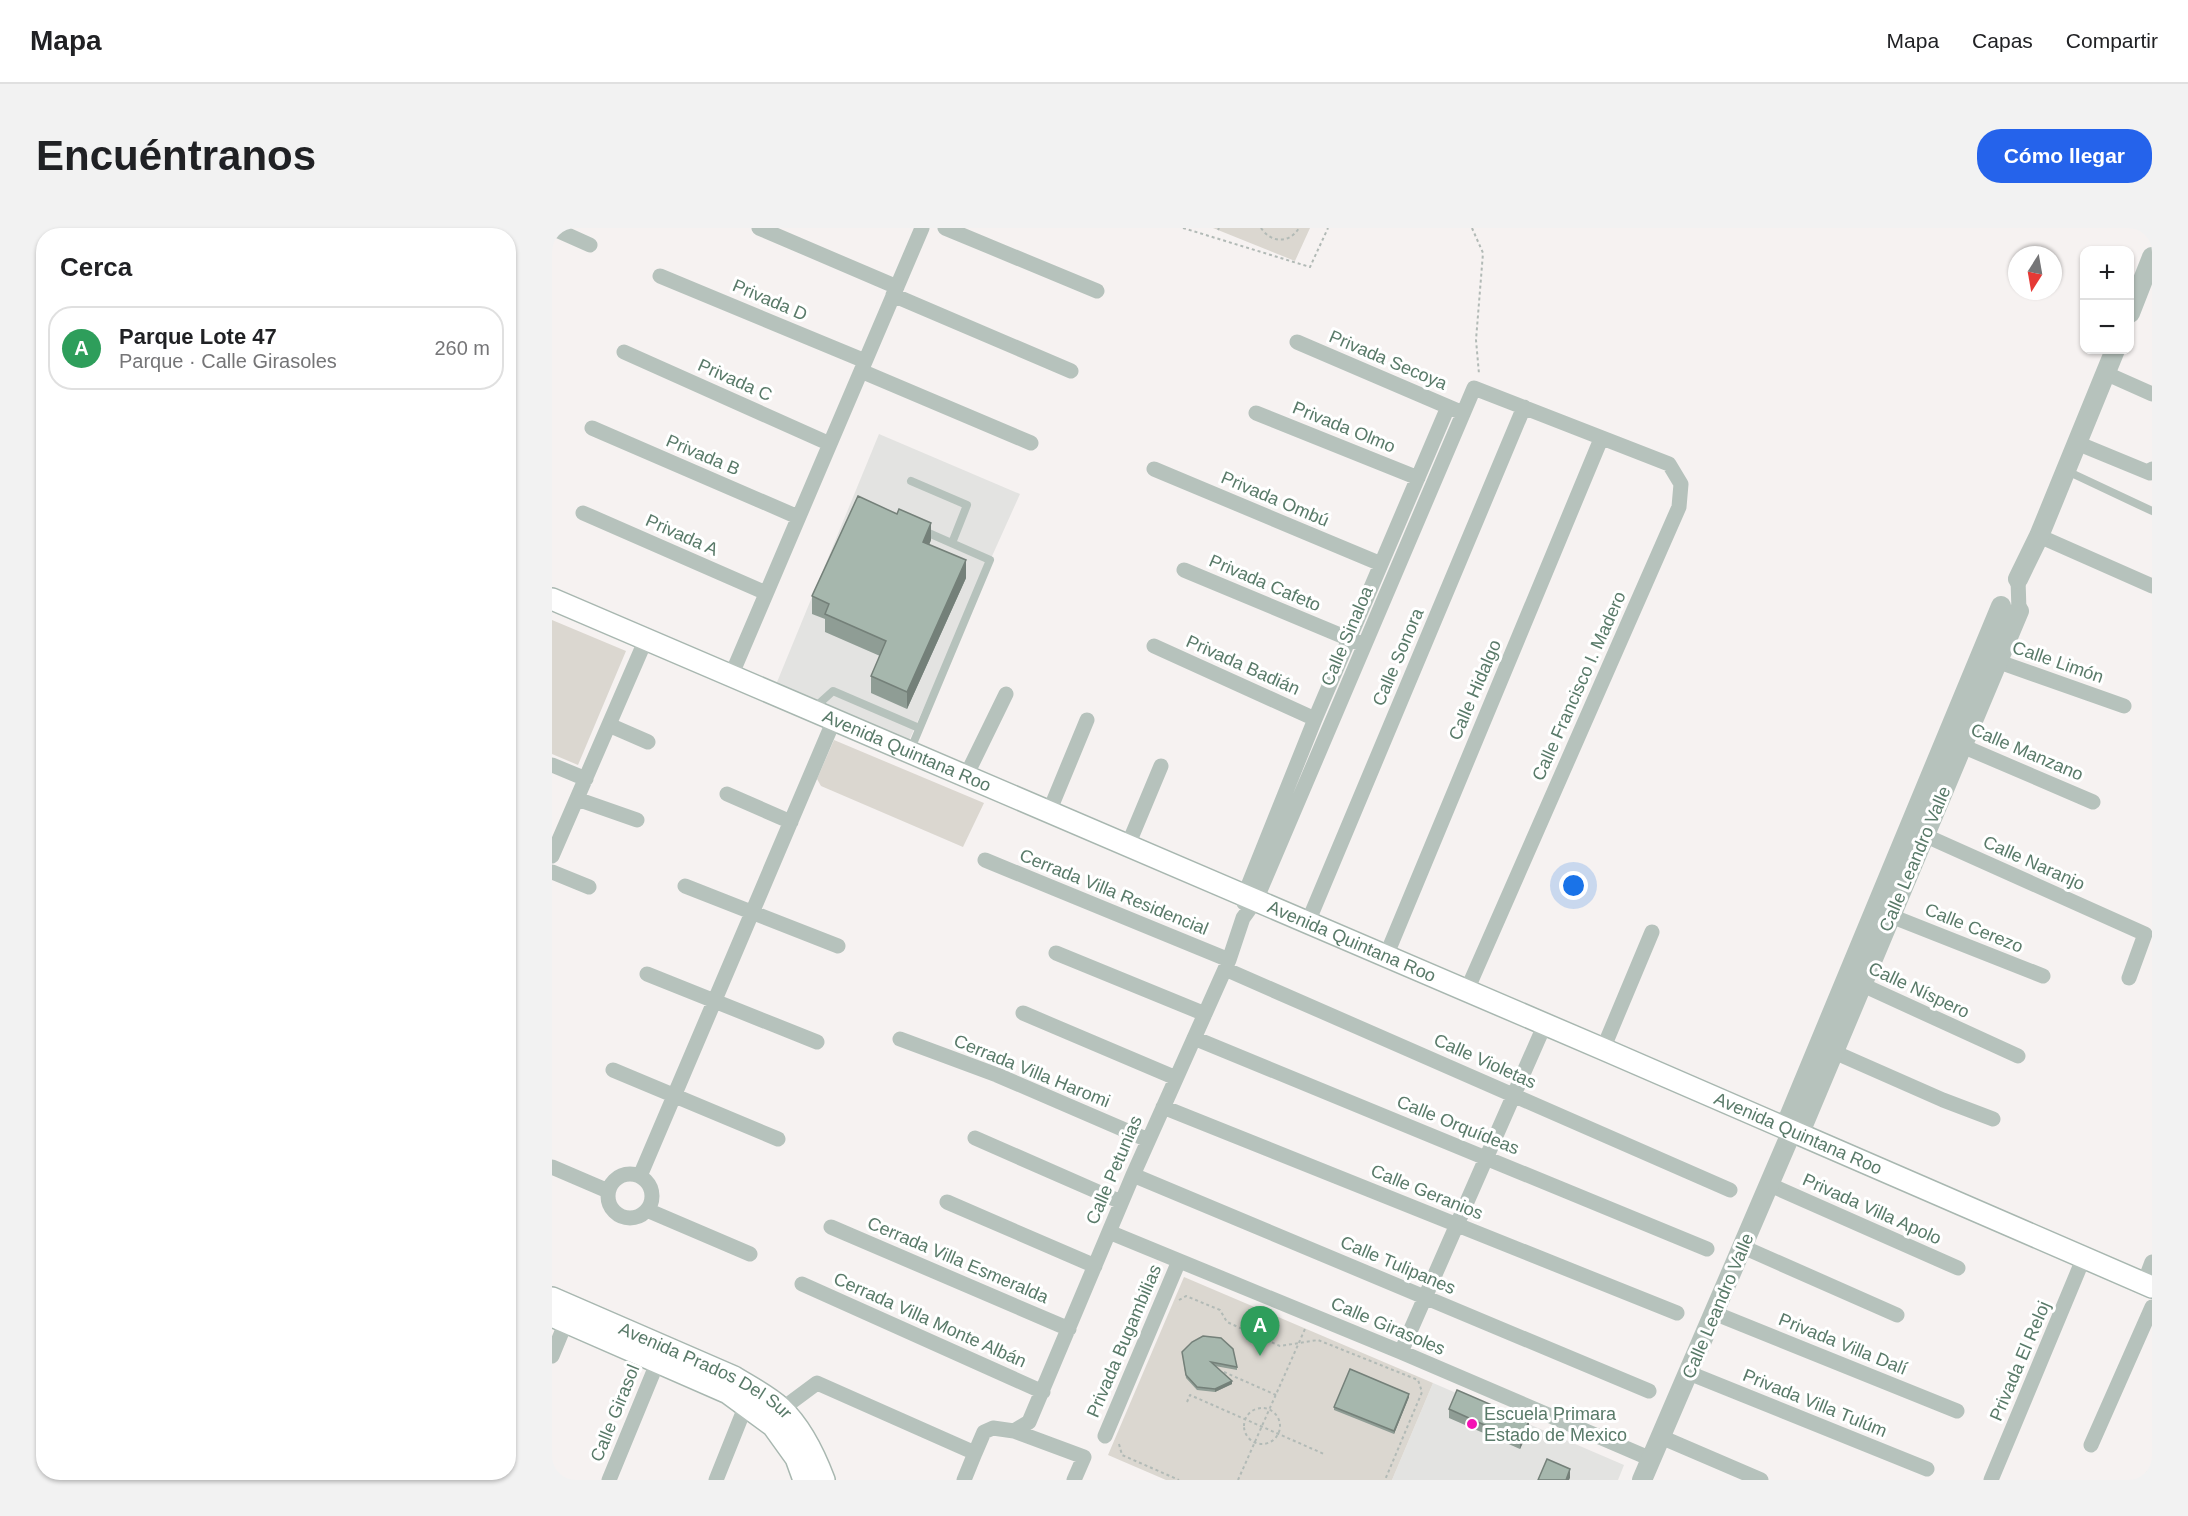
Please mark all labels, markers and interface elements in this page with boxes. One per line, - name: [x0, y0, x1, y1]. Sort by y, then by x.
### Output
- text: Mapa: [30, 25, 102, 56]
- text: Mapa: [1887, 29, 1939, 52]
- text: Capas: [1972, 29, 2033, 52]
- text: Compartir: [2066, 29, 2158, 52]
- button: Cómo llegar: [1977, 129, 2152, 183]
- text: Encuéntranos: [36, 132, 316, 179]
- north arrow: [2008, 246, 2062, 300]
- map controls: [2080, 246, 2134, 354]
- button: +: [2080, 246, 2134, 300]
- text: Cerca: [60, 252, 132, 282]
- street label: Privada D: [730, 275, 810, 325]
- button: −: [2080, 300, 2134, 354]
- text: Parque Lote 47: [119, 324, 277, 349]
- street label: Privada Secoya: [1326, 326, 1451, 394]
- text: A: [74, 337, 89, 359]
- text: 260 m: [434, 337, 490, 359]
- text: Parque · Calle Girasoles: [119, 350, 337, 372]
- street label: Privada C: [695, 355, 775, 405]
- street label: Privada Olmo: [1290, 397, 1398, 457]
- street label: Privada B: [663, 431, 743, 479]
- street label: Privada Ombú: [1218, 467, 1332, 531]
- street label: Privada A: [643, 510, 721, 560]
- street label: Privada Cafeto: [1206, 551, 1324, 615]
- street label: Calle Sinaloa: [1317, 582, 1377, 689]
- street label: Calle Francisco I. Madero: [1528, 588, 1630, 784]
- street label: Calle Sonora: [1368, 604, 1428, 709]
- street label: Privada Badián: [1183, 631, 1303, 699]
- street label: Calle Hidalgo: [1445, 637, 1505, 743]
- street label: Calle Limón: [2010, 637, 2106, 687]
- street label: Avenida Quintana Roo: [820, 706, 994, 796]
- street label: Calle Manzano: [1968, 719, 2086, 785]
- street label: Calle Leandro Valle: [1875, 783, 1955, 935]
- street label: Calle Naranjo: [1980, 832, 2088, 894]
- street label: Cerrada Villa Residencial: [1017, 845, 1211, 939]
- your location: [1559, 871, 1588, 900]
- street label: Avenida Quintana Roo: [1265, 897, 1439, 986]
- street label: Calle Cerezo: [1922, 899, 2026, 957]
- street label: Calle Níspero: [1865, 958, 1973, 1022]
- street label: Cerrada Villa Haromi: [951, 1030, 1113, 1112]
- street label: Calle Violetas: [1431, 1030, 1539, 1092]
- street label: Avenida Quintana Roo: [1711, 1088, 1885, 1179]
- street label: Calle Orquídeas: [1394, 1091, 1522, 1159]
- street label: Calle Petunias: [1082, 1113, 1146, 1227]
- street label: Calle Geranios: [1368, 1160, 1486, 1224]
- street label: Privada Villa Apolo: [1800, 1169, 1944, 1249]
- street label: Cerrada Villa Esmeralda: [864, 1213, 1052, 1308]
- street label: Calle Leandro Valle: [1678, 1230, 1758, 1382]
- street label: Calle Tulipanes: [1337, 1232, 1459, 1298]
- street label: Privada Bugambilias: [1083, 1262, 1165, 1420]
- street label: Cerrada Villa Monte Albán: [831, 1268, 1029, 1372]
- street label: Calle Girasoles: [1328, 1293, 1448, 1359]
- street label: Privada El Reloj: [1986, 1298, 2054, 1424]
- pin: A: [1240, 1306, 1280, 1356]
- street label: Privada Villa Dalí: [1776, 1309, 1910, 1379]
- street label: Avenida Prados Del Sur: [616, 1318, 796, 1423]
- street label: Calle Girasol: [586, 1361, 644, 1465]
- street label: Privada Villa Tulúm: [1740, 1365, 1890, 1441]
- place label: Escuela Primara Estado de Mexico: [1484, 1404, 1627, 1445]
- marker: Escuela Primara Estado de Mexico: [1465, 1417, 1479, 1431]

